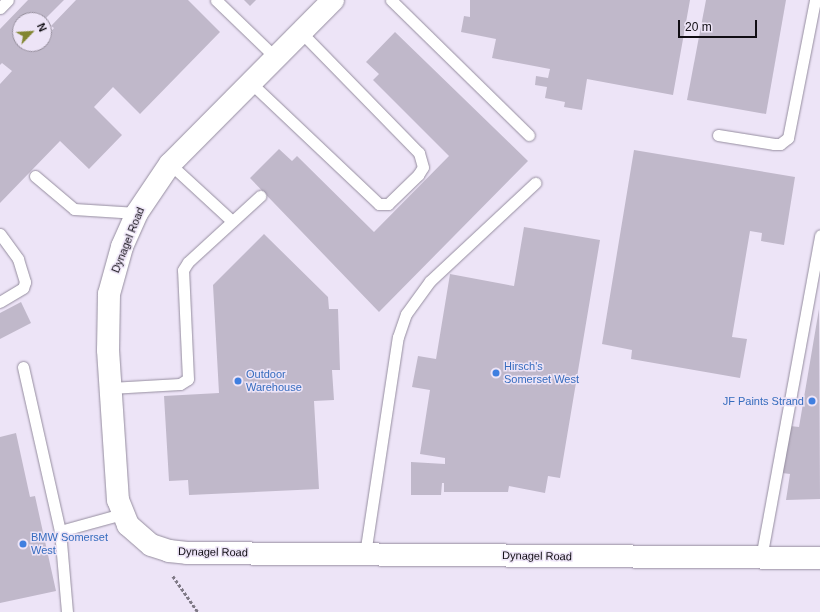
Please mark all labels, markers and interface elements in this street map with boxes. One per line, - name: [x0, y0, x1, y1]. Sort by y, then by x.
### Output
- north arrow: [12, 12, 52, 52]
- scale bar: [680, 12, 759, 38]
- text: 20 m: [685, 20, 712, 34]
- text: N: [35, 21, 49, 33]
- street label: Dynagel Road: [109, 205, 147, 275]
- place label: Hirsch's Somerset West: [504, 360, 579, 386]
- place label: Outdoor Warehouse: [246, 368, 302, 394]
- marker: Hirsch's Somerset West: [491, 368, 501, 378]
- marker: Outdoor Warehouse: [233, 376, 243, 386]
- place label: JF Paints Strand: [723, 394, 804, 408]
- marker: JF Paints Strand: [807, 396, 817, 406]
- place label: BMW Somerset West: [31, 531, 108, 557]
- marker: BMW Somerset West: [18, 539, 28, 549]
- street label: Dynagel Road: [178, 545, 248, 559]
- street label: Dynagel Road: [502, 549, 572, 563]

